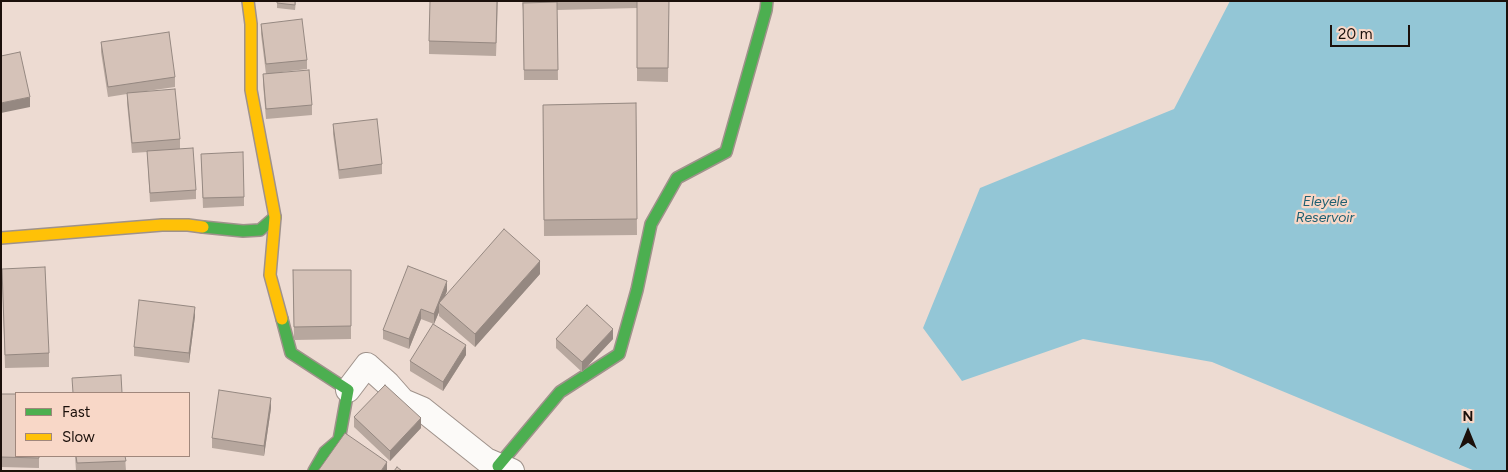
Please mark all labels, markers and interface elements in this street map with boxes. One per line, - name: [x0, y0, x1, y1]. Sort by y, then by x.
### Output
- scale bar: [1333, 15, 1413, 47]
- text: 20 m: [1338, 25, 1372, 43]
- water label: Eleyele Reservoir: [1296, 194, 1354, 226]
- legend: [15, 392, 190, 457]
- text: Fast: [62, 403, 90, 421]
- north arrow: [1443, 407, 1493, 457]
- text: N: [1463, 408, 1473, 425]
- text: Slow: [62, 428, 95, 446]

